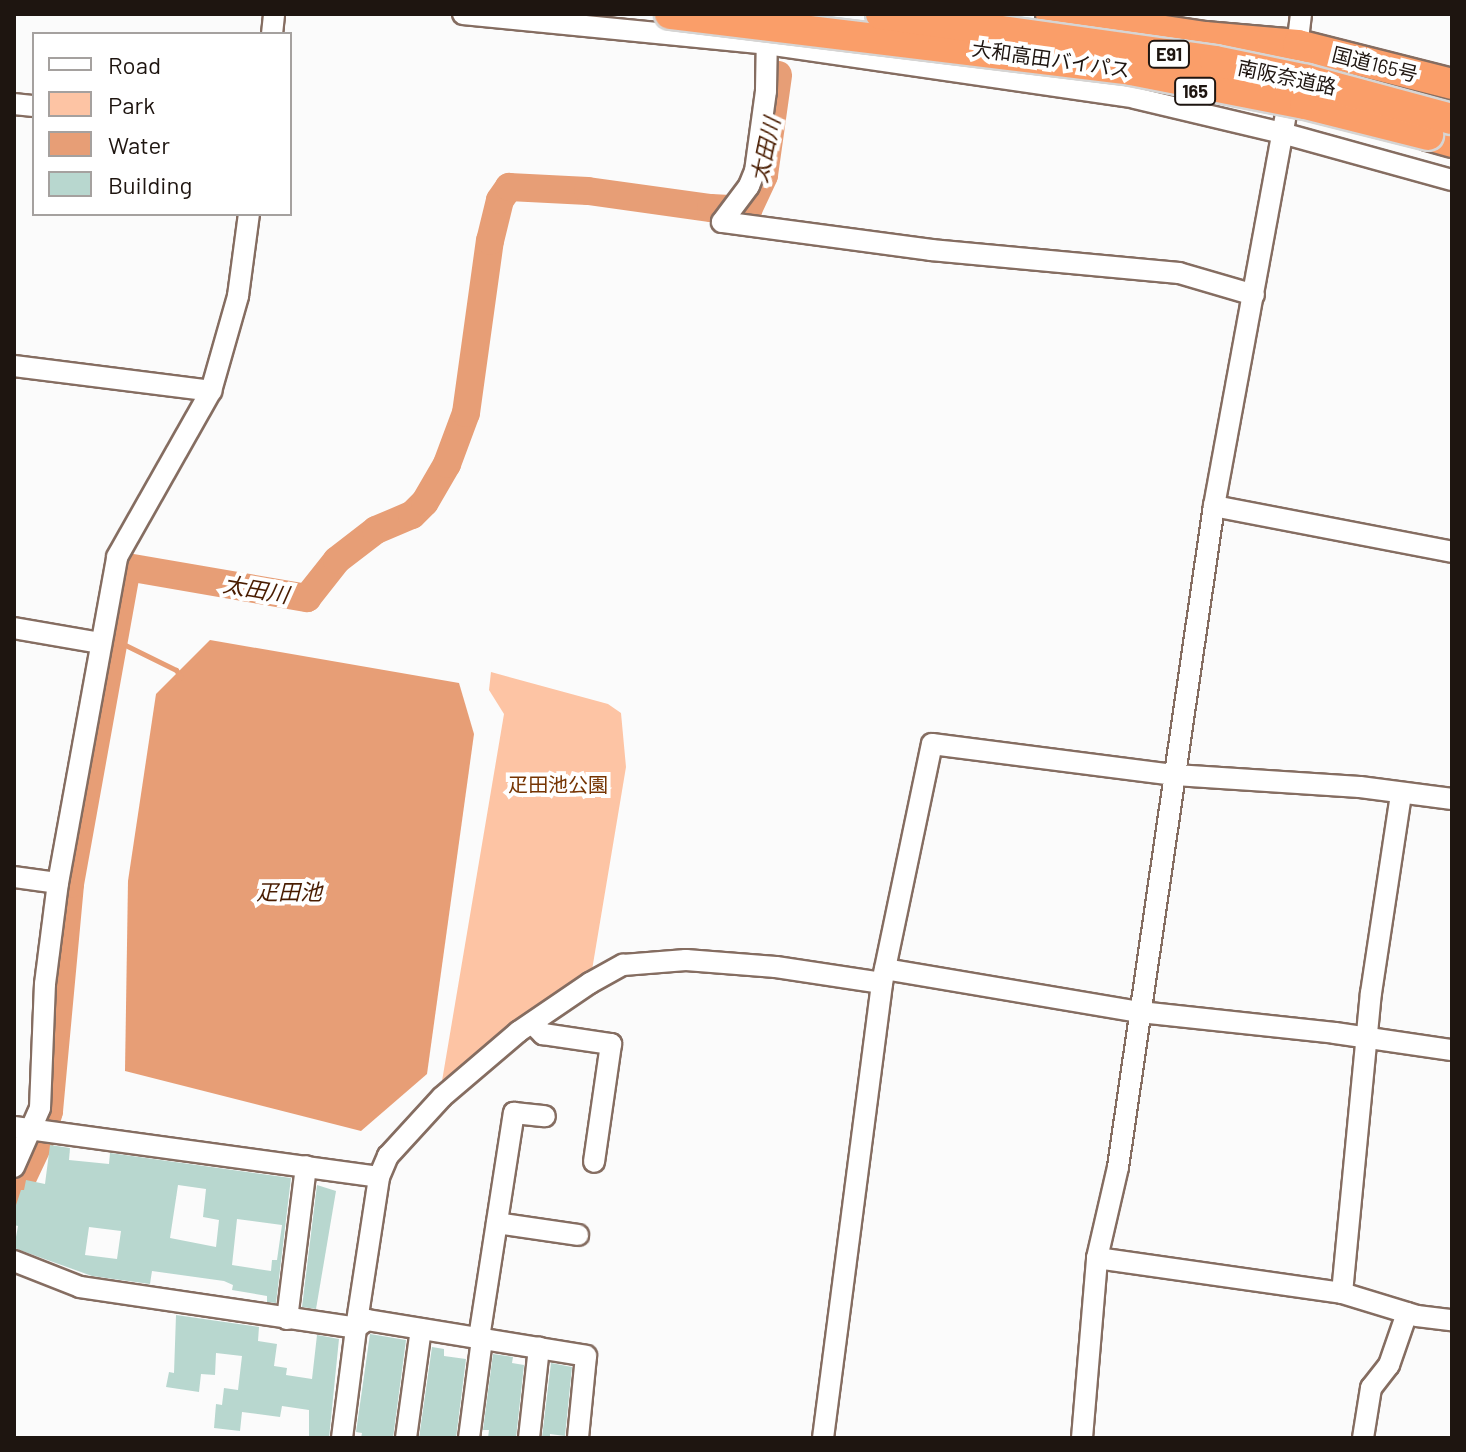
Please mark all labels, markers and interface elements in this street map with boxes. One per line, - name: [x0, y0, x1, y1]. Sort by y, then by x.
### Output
- legend: [32, 32, 292, 216]
- street label: 大和高田バイパス: [970, 36, 1132, 82]
- road number: E91: [1147, 40, 1191, 68]
- street label: 国道165号: [1330, 42, 1420, 86]
- text: Road: [108, 50, 161, 79]
- street label: 南阪奈道路: [1236, 55, 1338, 99]
- road number: 165: [1173, 77, 1217, 105]
- text: Park: [108, 90, 155, 119]
- water label: 太田川: [745, 115, 785, 185]
- text: Water: [108, 130, 170, 159]
- text: Building: [108, 170, 192, 199]
- water label: 太田川: [221, 570, 291, 608]
- park label: 疋田池公園: [508, 772, 608, 796]
- water label: 疋田池: [256, 879, 322, 905]

